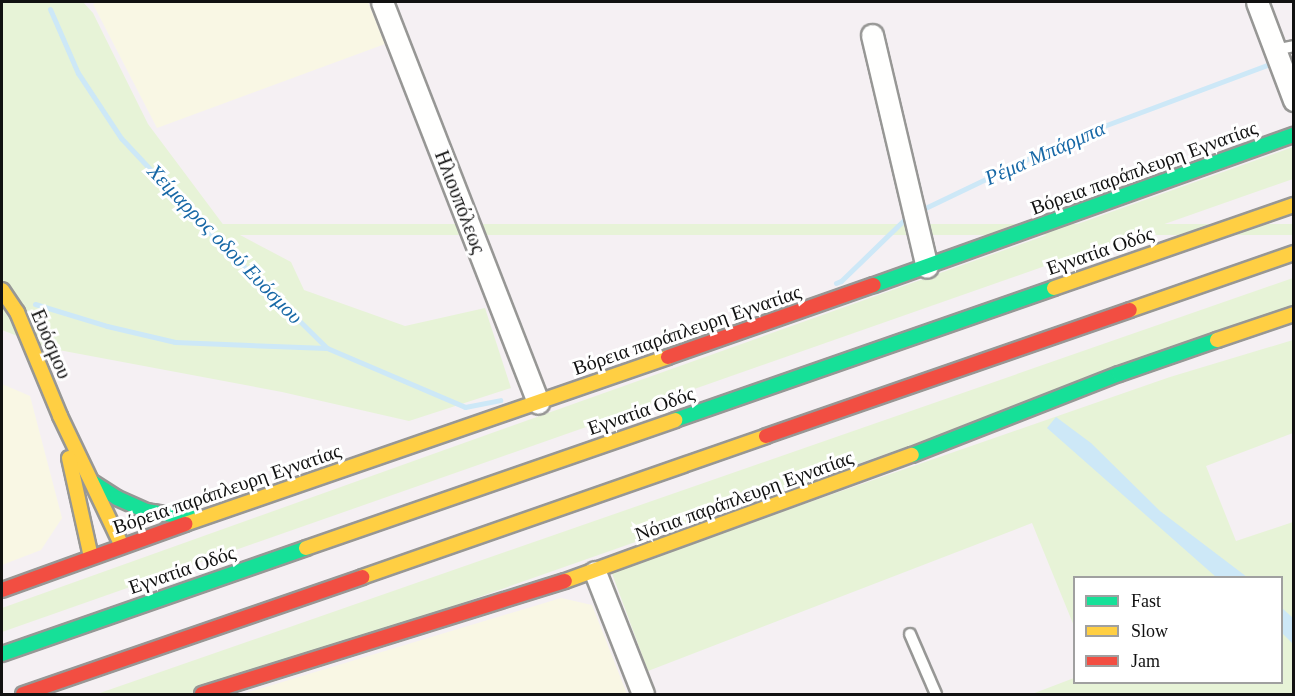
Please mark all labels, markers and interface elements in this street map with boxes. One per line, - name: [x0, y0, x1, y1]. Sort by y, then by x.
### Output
- water label: Ρέμα Μπάρμπα: [981, 115, 1109, 191]
- street label: Βόρεια παράπλευρη Εγνατίας: [1027, 116, 1261, 220]
- street label: Ηλιουπόλεως: [429, 147, 491, 257]
- water label: Χείμαρρος οδού Ευόσμου: [142, 159, 308, 329]
- street label: Εγνατία Οδός: [1043, 222, 1157, 280]
- street label: Βόρεια παράπλευρη Εγνατίας: [570, 280, 804, 380]
- street label: Ευόσμου: [26, 305, 76, 383]
- street label: Εγνατία Οδός: [584, 382, 698, 440]
- street label: Βόρεια παράπλευρη Εγνατίας: [110, 439, 344, 539]
- street label: Νότια παράπλευρη Εγνατίας: [632, 445, 856, 547]
- street label: Εγνατία Οδός: [125, 541, 239, 599]
- legend: [1073, 576, 1283, 684]
- text: Fast: [1131, 591, 1161, 611]
- text: Slow: [1131, 621, 1168, 641]
- text: Jam: [1131, 651, 1160, 671]

